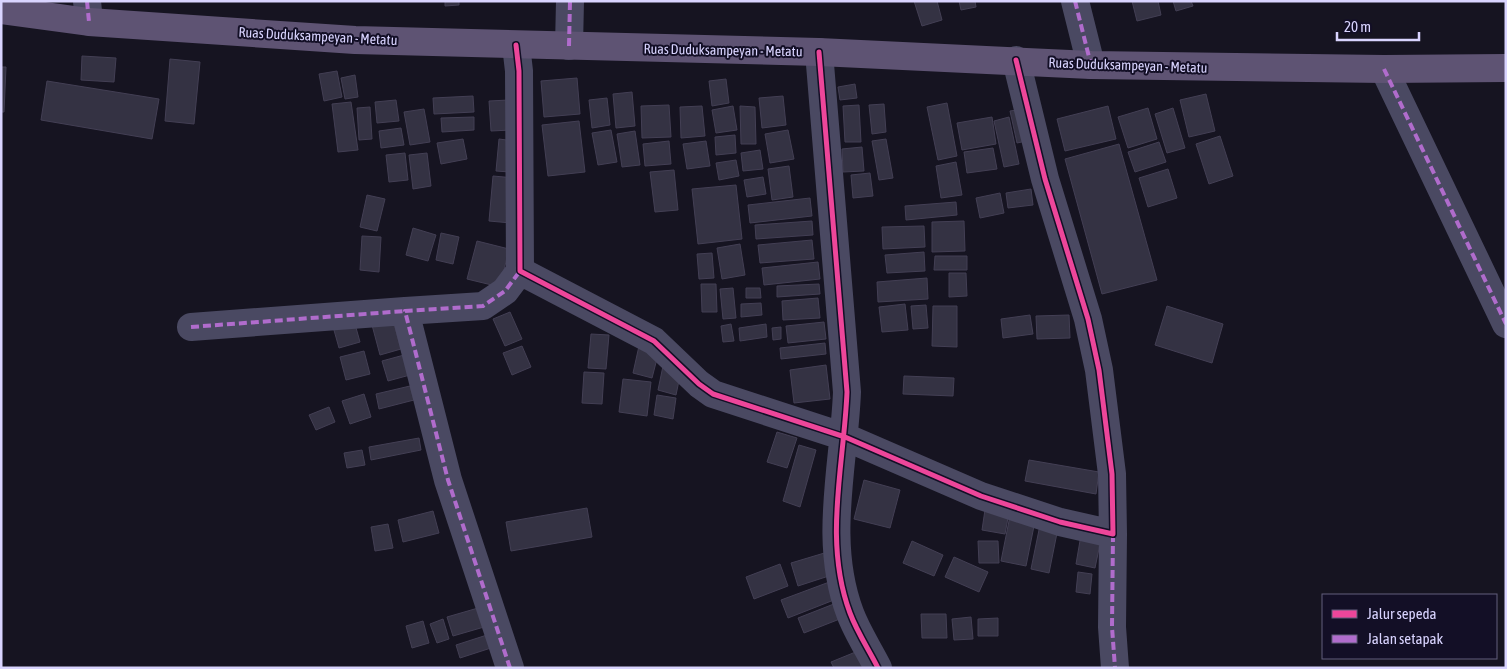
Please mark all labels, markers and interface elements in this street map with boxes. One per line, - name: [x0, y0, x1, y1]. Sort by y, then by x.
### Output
- scale bar: [1337, 10, 1420, 42]
- text: 20 m: [1344, 18, 1371, 35]
- street label: Ruas Duduksampeyan - Metatu: [238, 24, 398, 48]
- street label: Ruas Duduksampeyan - Metatu: [643, 41, 803, 59]
- street label: Ruas Duduksampeyan - Metatu: [1048, 54, 1208, 76]
- legend: [1322, 594, 1497, 659]
- text: Jalur sepeda: [1367, 605, 1437, 622]
- text: Jalan setapak: [1367, 630, 1444, 647]

